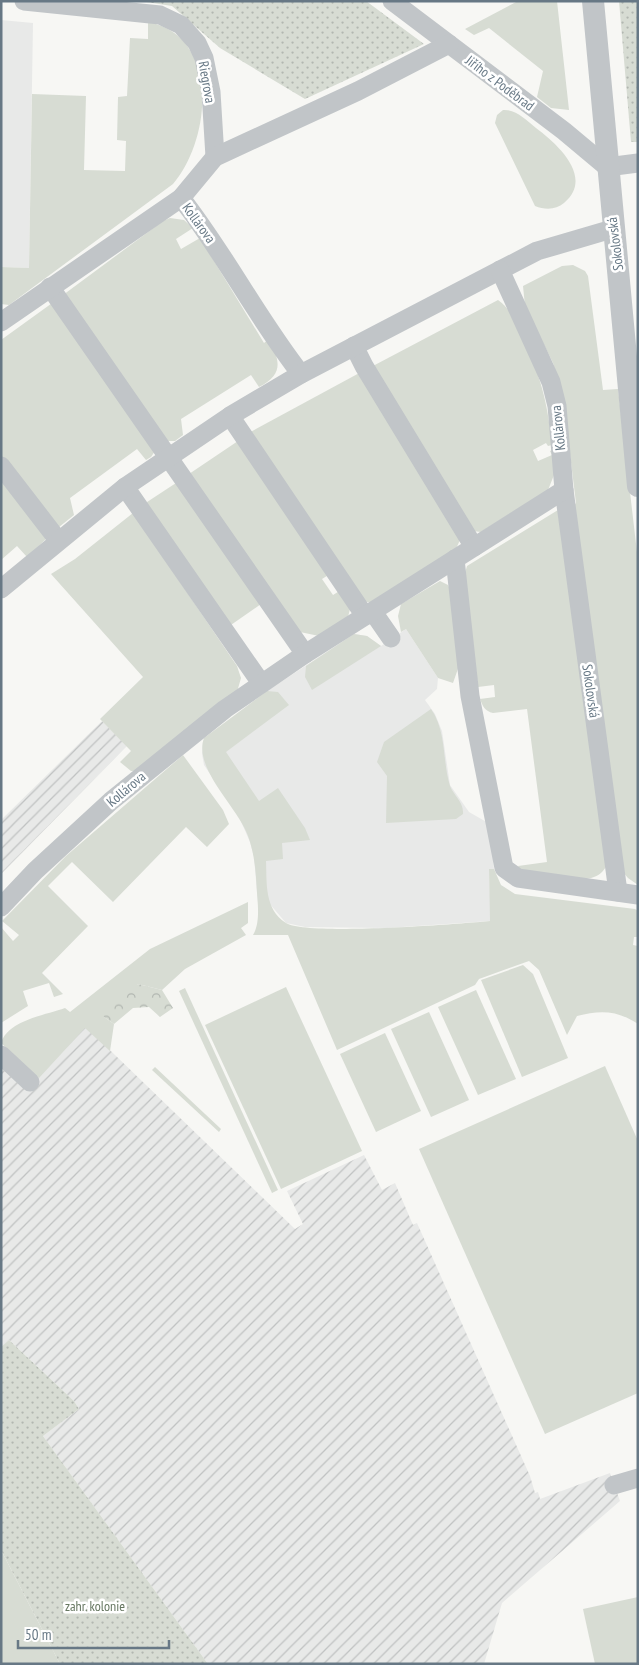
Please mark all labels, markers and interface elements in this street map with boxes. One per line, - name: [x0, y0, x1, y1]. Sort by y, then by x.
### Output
- street label: Jiřího z Poděbrad: [461, 51, 538, 115]
- street label: Riegrova: [194, 60, 220, 104]
- street label: Kollárova: [178, 199, 220, 247]
- street label: Sokolovská: [603, 216, 627, 272]
- street label: Kollárova: [547, 405, 569, 451]
- street label: Sokolovská: [578, 663, 604, 719]
- street label: Kollárova: [103, 768, 149, 810]
- park label: zahr. kolonie: [65, 1597, 125, 1615]
- scale bar: [18, 1618, 169, 1650]
- text: 50 m: [25, 1625, 51, 1644]

